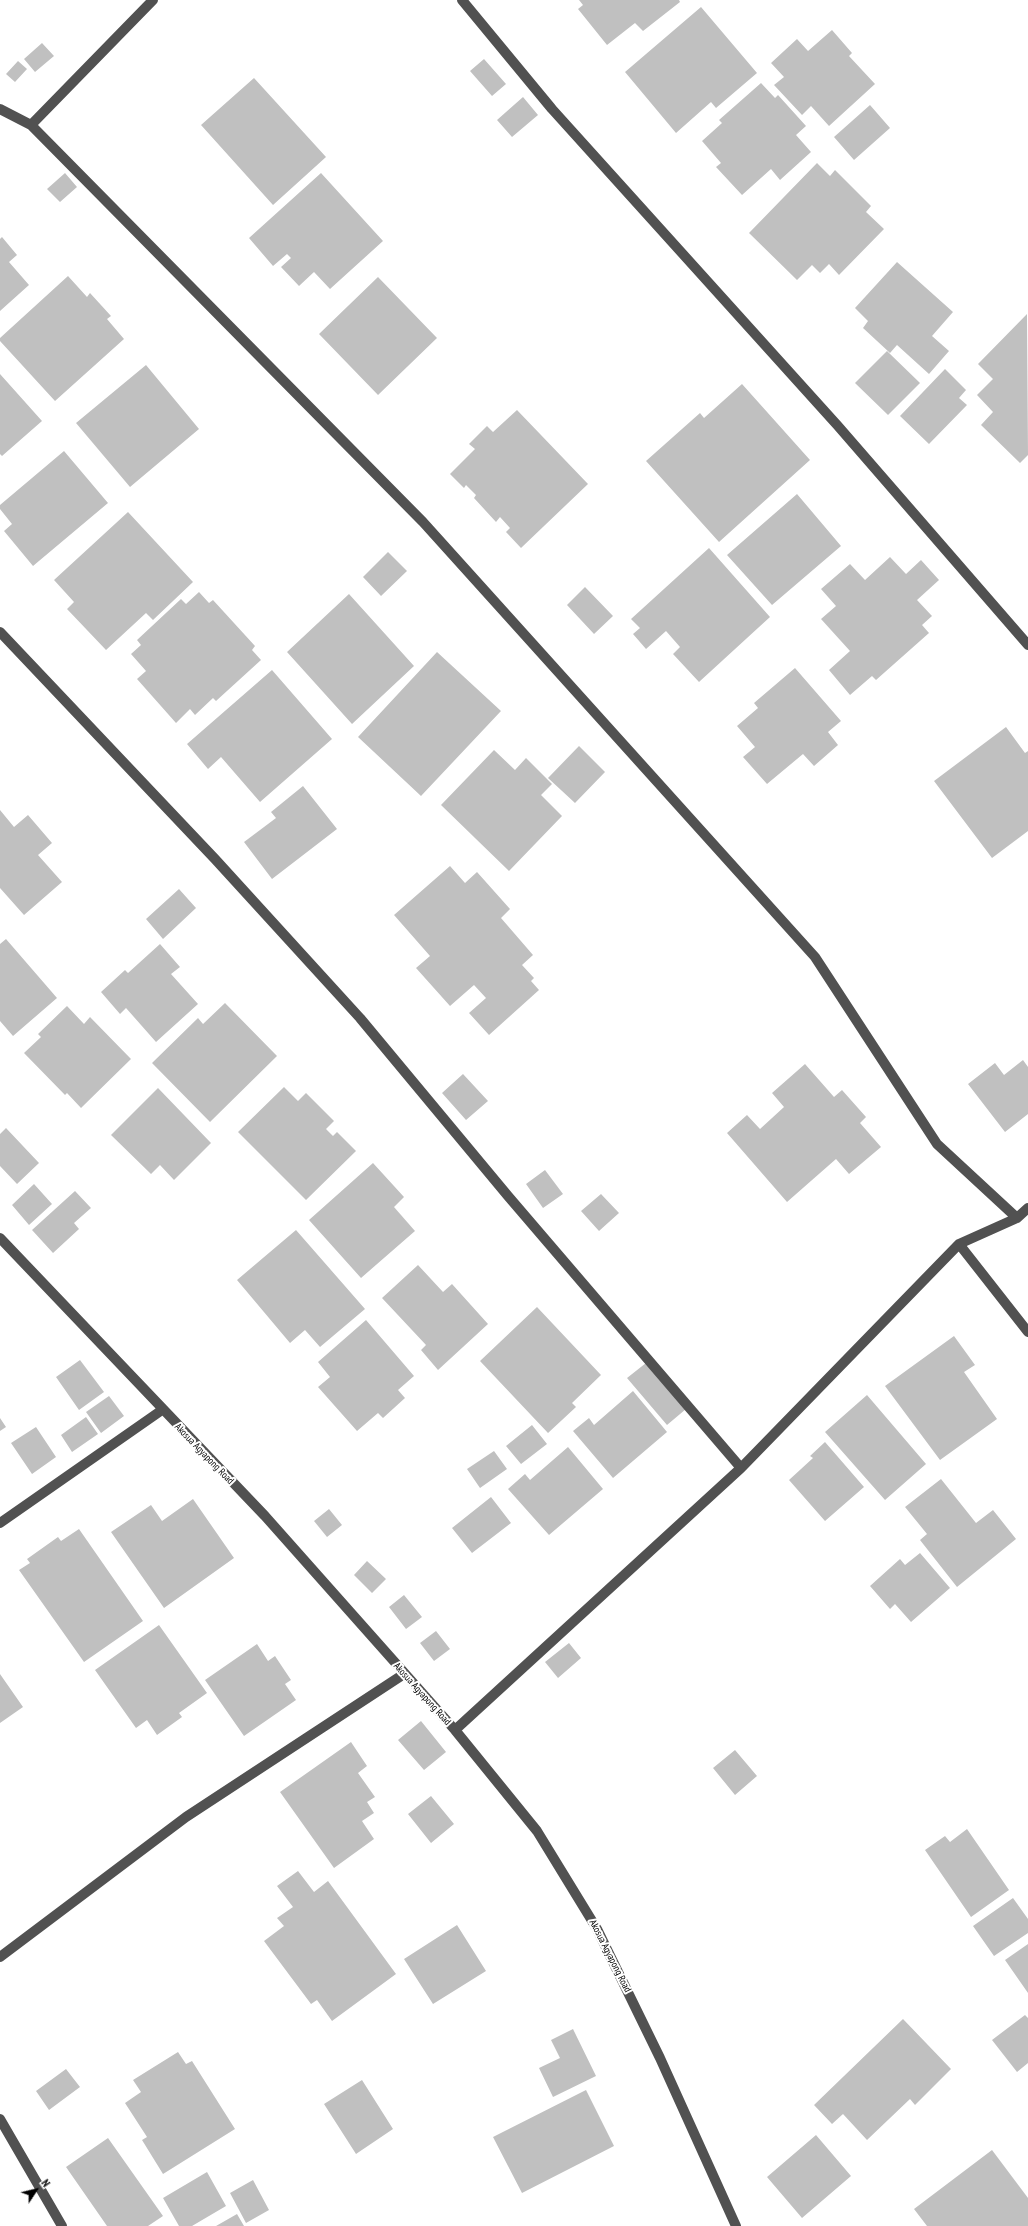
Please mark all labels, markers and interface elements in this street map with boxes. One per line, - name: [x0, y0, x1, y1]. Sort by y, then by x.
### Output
- street label: Akosua Agyapong Road: [172, 1421, 236, 1487]
- street label: Akosua Agyapong Road: [391, 1660, 453, 1728]
- street label: Akosua Agyapong Road: [587, 1918, 633, 1994]
- north arrow: [16, 2170, 56, 2210]
- text: N: [38, 2177, 53, 2190]

